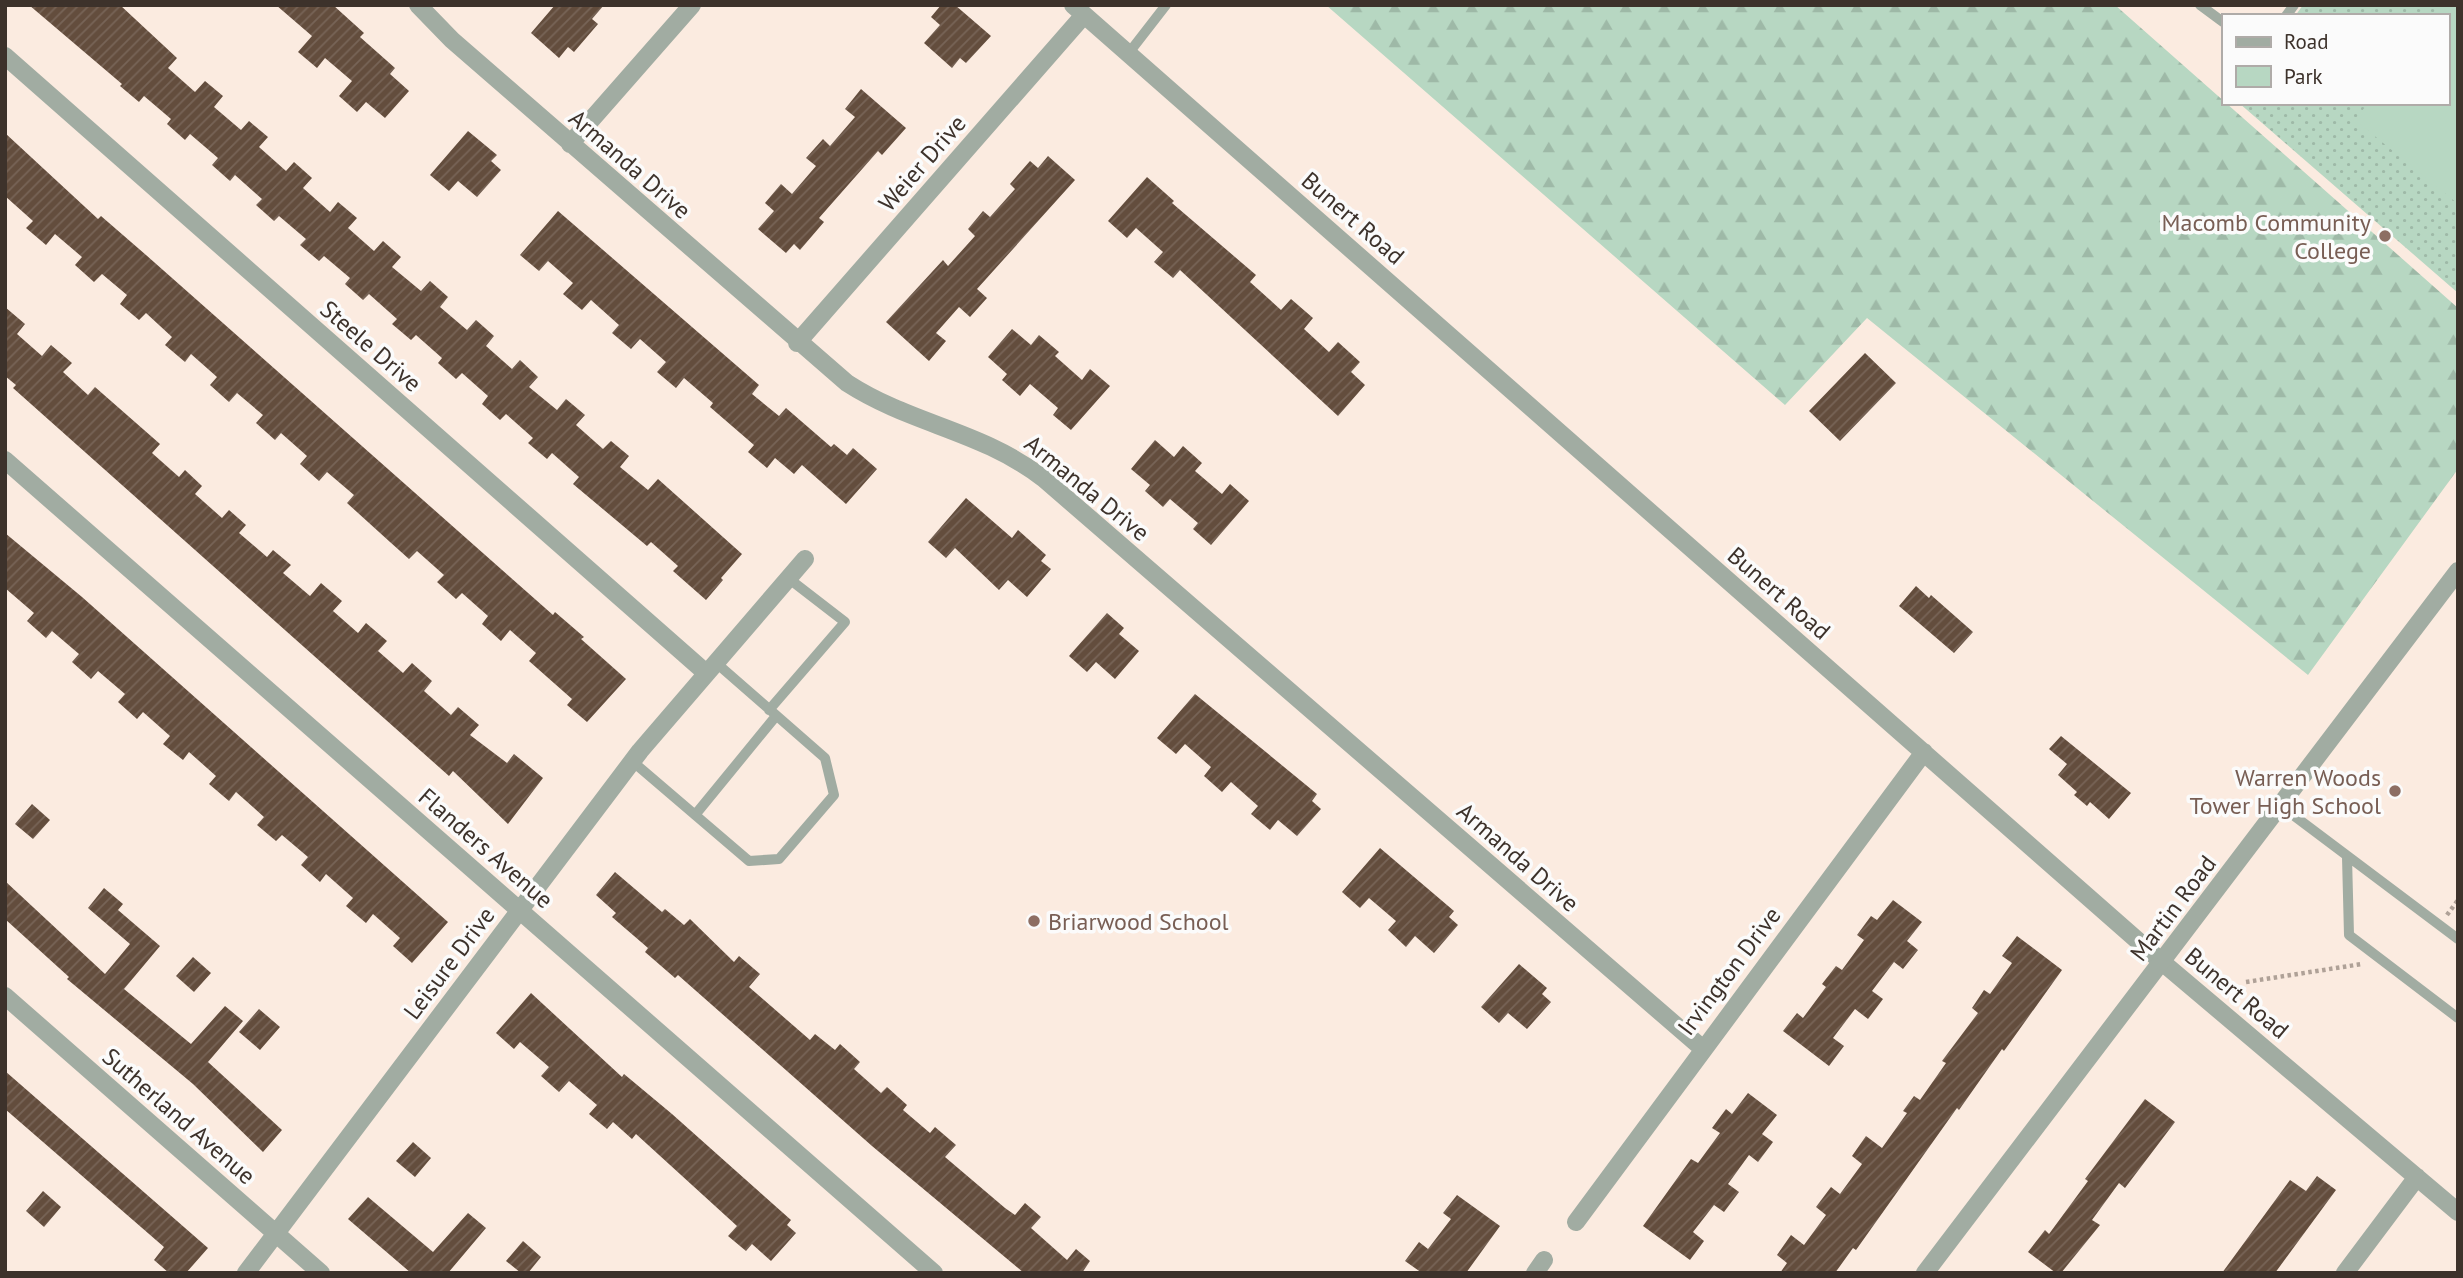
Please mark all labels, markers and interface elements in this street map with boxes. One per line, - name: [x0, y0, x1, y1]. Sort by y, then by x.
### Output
- legend: [2222, 14, 2449, 105]
- text: Road: [2284, 28, 2328, 55]
- text: Park: [2284, 63, 2323, 90]
- street label: Armanda Drive: [563, 103, 697, 225]
- street label: Weier Drive: [872, 108, 972, 218]
- street label: Bunert Road: [1295, 165, 1411, 271]
- place label: Macomb Community College: [2162, 207, 2371, 266]
- marker: Macomb Community College: [2377, 228, 2393, 244]
- street label: Steele Drive: [314, 294, 428, 398]
- street label: Armanda Drive: [1018, 428, 1156, 548]
- street label: Bunert Road: [1721, 540, 1837, 646]
- place label: Warren Woods Tower High School: [2190, 762, 2381, 821]
- street label: Flanders Avenue: [412, 781, 560, 915]
- marker: Warren Woods Tower High School: [2387, 783, 2403, 799]
- street label: Armanda Drive: [1451, 796, 1585, 918]
- street label: Martin Road: [2123, 849, 2223, 967]
- street label: Leisure Drive: [397, 900, 501, 1026]
- street label: Irvington Drive: [1671, 900, 1787, 1042]
- place label: Briarwood School: [1048, 906, 1229, 937]
- marker: Briarwood School: [1026, 913, 1042, 929]
- street label: Bunert Road: [2179, 940, 2295, 1046]
- street label: Sutherland Avenue: [96, 1041, 262, 1191]

